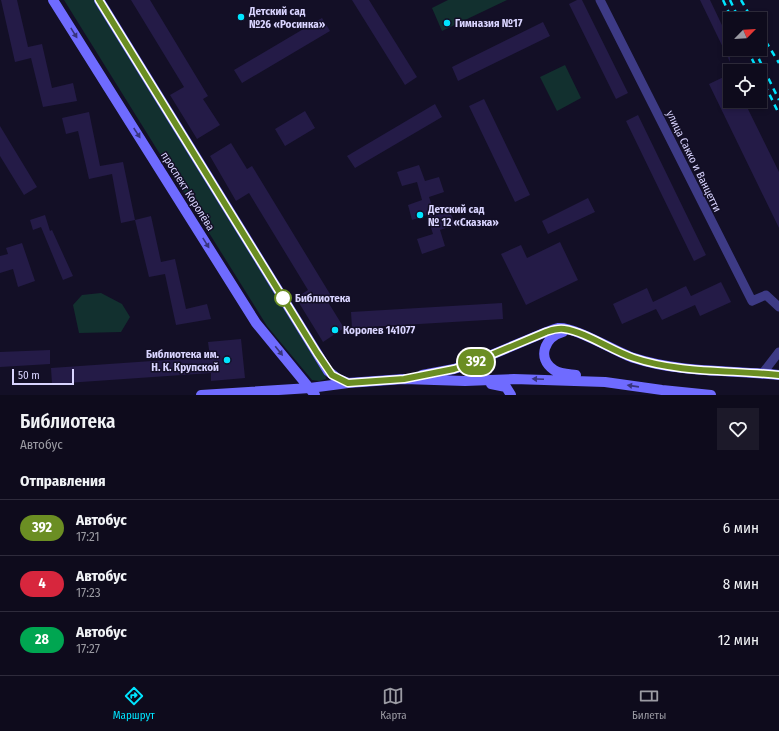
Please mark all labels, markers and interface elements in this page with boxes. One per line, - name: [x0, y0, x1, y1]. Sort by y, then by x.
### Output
- place label: Детский сад №26 «Росинка»: [248, 5, 326, 31]
- marker: Детский сад №26 «Росинка»: [236, 12, 246, 22]
- north arrow: [723, 12, 767, 56]
- map controls: [723, 12, 767, 108]
- place label: Гимназия №17: [455, 17, 523, 30]
- marker: Гимназия №17: [442, 18, 452, 28]
- one-way arrow: [70, 28, 78, 38]
- button: locate: [723, 64, 767, 108]
- street label: улица Сакко и Ванцетти: [663, 108, 724, 214]
- one-way arrow: [133, 128, 141, 138]
- street label: проспект Королёва: [158, 149, 217, 233]
- place label: Детский сад № 12 «Сказка»: [427, 203, 499, 229]
- marker: Детский сад № 12 «Сказка»: [415, 210, 425, 220]
- one-way arrow: [203, 237, 210, 249]
- marker: Библиотека: [274, 289, 292, 307]
- place label: Библиотека: [295, 292, 351, 305]
- place label: Королев 141077: [343, 324, 416, 337]
- marker: Королев 141077: [330, 325, 340, 335]
- one-way arrow: [274, 345, 283, 356]
- place label: Библиотека им. Н. К. Крупской: [146, 348, 219, 374]
- line badge: 392: [453, 349, 499, 375]
- text: 392: [466, 353, 486, 370]
- marker: Библиотека им. Н. К. Крупской: [222, 355, 232, 365]
- scale bar: [12, 367, 74, 386]
- text: 50 m: [18, 369, 40, 382]
- one-way arrow: [532, 376, 544, 383]
- one-way arrow: [627, 383, 639, 389]
- button: heart: [717, 408, 759, 450]
- text: Библиотека: [20, 410, 116, 433]
- text: Автобус: [20, 437, 63, 452]
- text: Отправления: [20, 472, 106, 490]
- text: Автобус: [76, 511, 127, 529]
- text: 392: [32, 519, 52, 536]
- text: 6 мин: [723, 519, 759, 537]
- text: 17:21: [76, 529, 100, 544]
- text: Автобус: [76, 567, 127, 585]
- text: 4: [38, 575, 46, 592]
- text: 8 мин: [723, 575, 759, 593]
- text: 17:23: [76, 585, 101, 600]
- text: Автобус: [76, 623, 127, 641]
- text: 28: [35, 631, 49, 648]
- text: 12 мин: [718, 631, 759, 649]
- text: 17:27: [76, 641, 100, 656]
- tab: Маршрут: [113, 685, 155, 722]
- tab: Карта: [380, 685, 407, 722]
- tab: Билеты: [632, 685, 666, 722]

